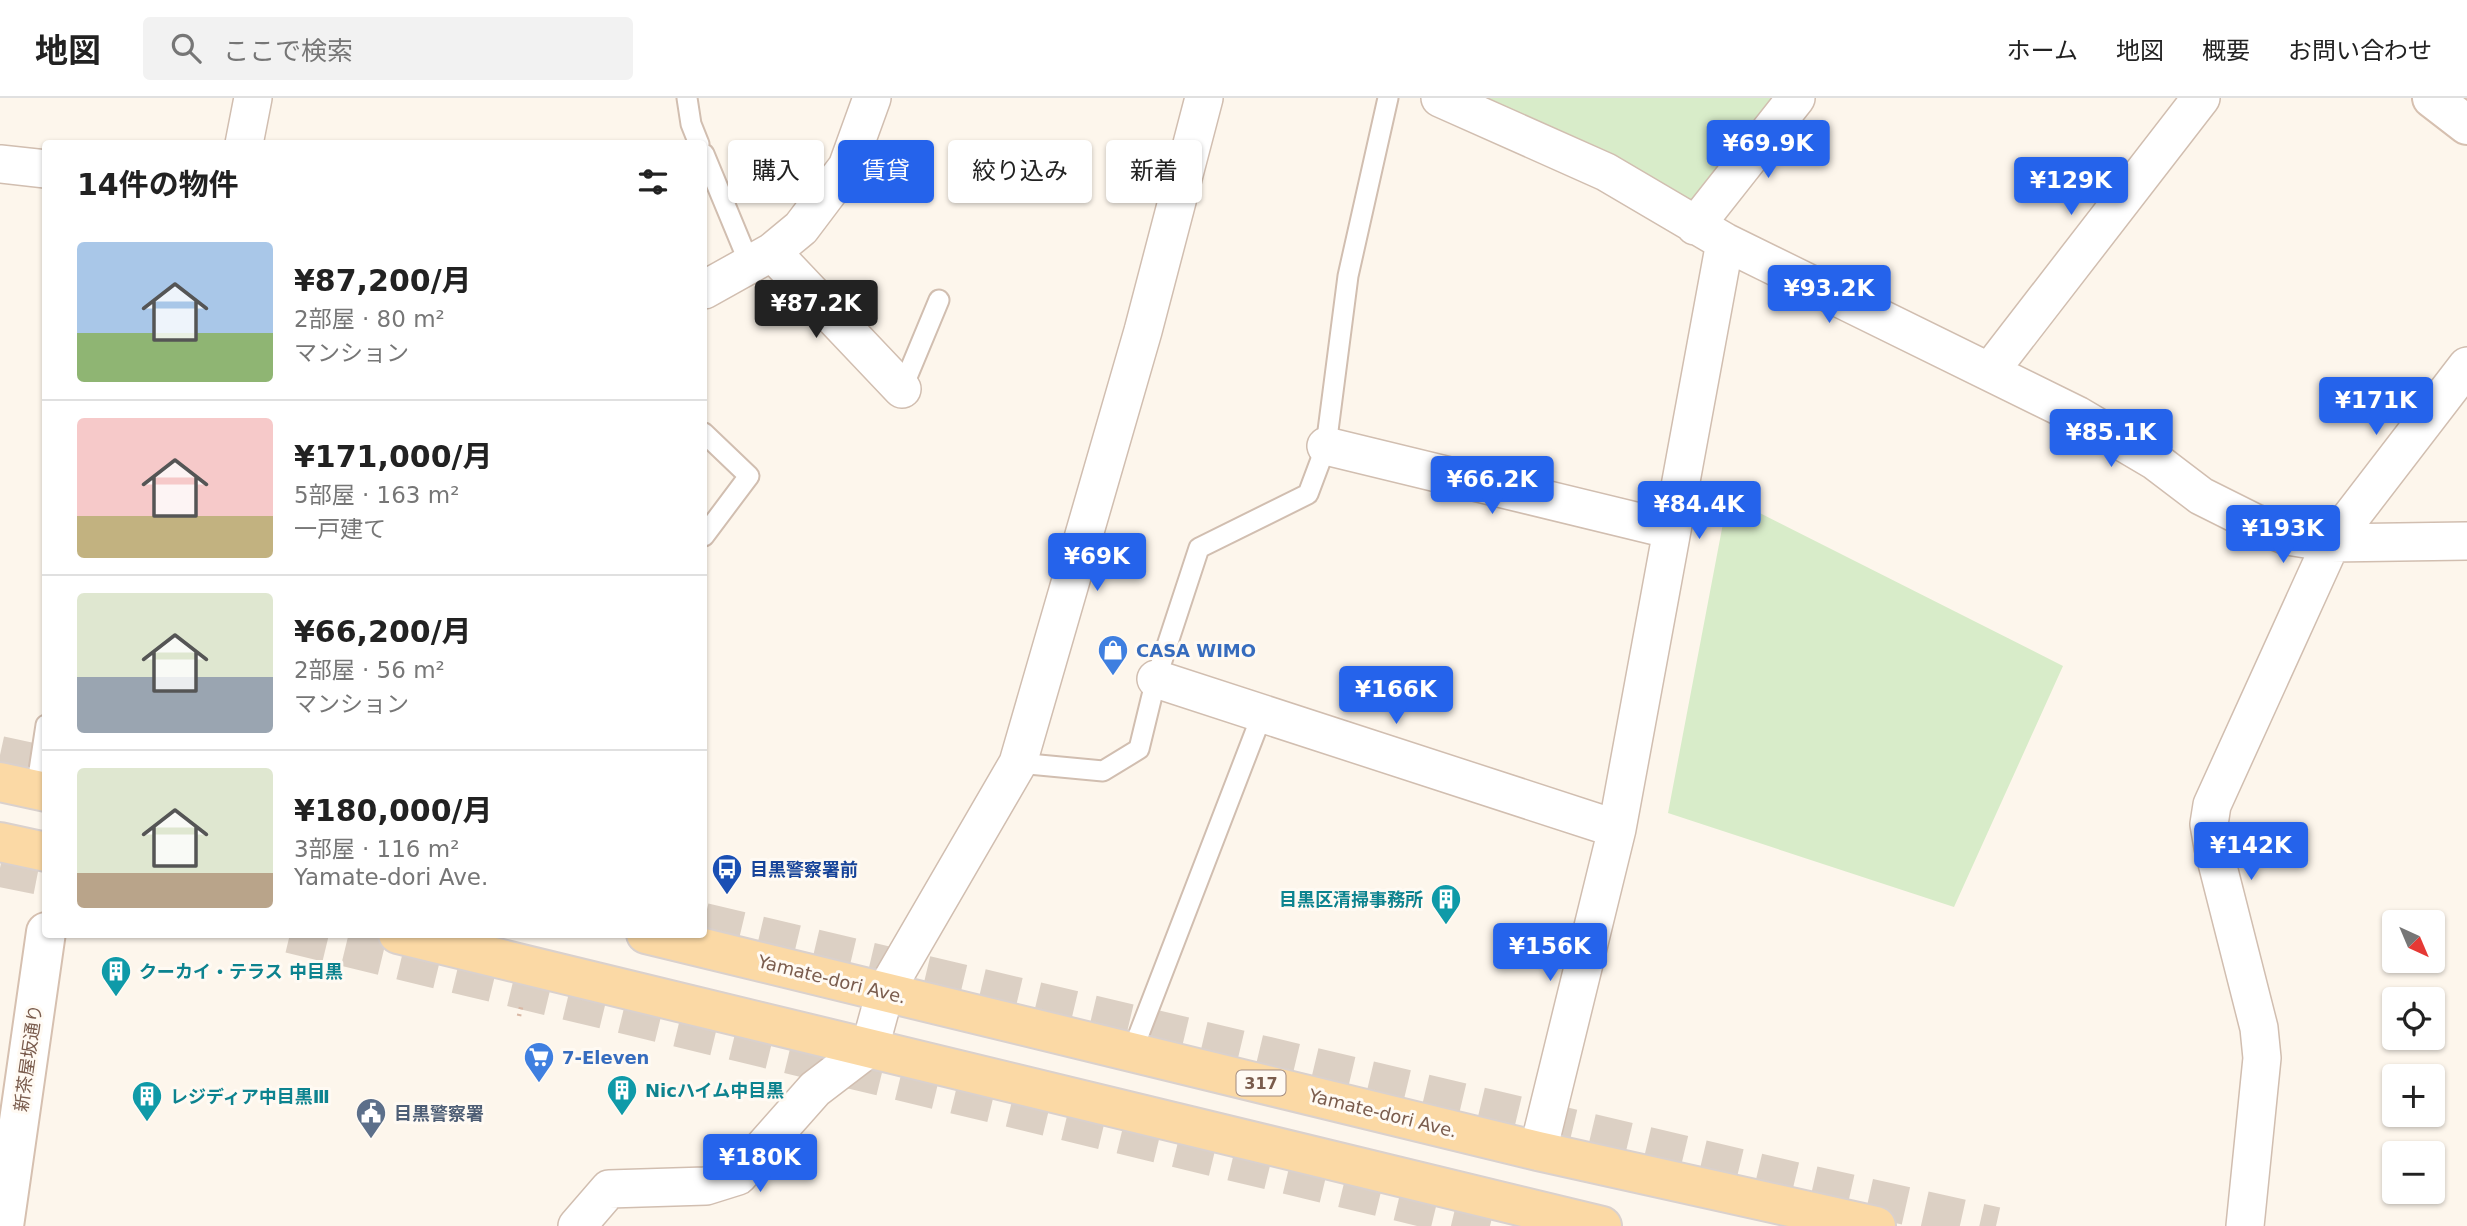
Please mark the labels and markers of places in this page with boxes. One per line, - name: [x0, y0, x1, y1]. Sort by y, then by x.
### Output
- pin: ¥69.9K: [1711, 120, 1825, 180]
- pin: ¥129K: [2022, 158, 2120, 217]
- pin: ¥93.2K: [1772, 266, 1886, 325]
- pin: ¥87.2K: [759, 280, 873, 340]
- pin: ¥171K: [2327, 378, 2425, 437]
- pin: ¥85.1K: [2054, 410, 2168, 469]
- pin: ¥66.2K: [1435, 456, 1549, 516]
- pin: ¥84.4K: [1642, 482, 1756, 541]
- pin: ¥193K: [2234, 505, 2332, 565]
- pin: ¥69K: [1056, 533, 1138, 593]
- shop icon: CASA WIMO: [1096, 633, 1130, 677]
- place label: CASA WIMO: [1136, 640, 1256, 661]
- pin: ¥166K: [1347, 666, 1445, 726]
- pin: ¥142K: [2202, 822, 2300, 882]
- bus stop icon: 目黒警察署前: [710, 852, 744, 896]
- place label: 目黒警察署前: [750, 859, 858, 880]
- building icon: 目黒区清掃事務所: [1429, 882, 1463, 926]
- place label: 目黒区清掃事務所: [1279, 889, 1423, 910]
- pin: ¥156K: [1501, 924, 1599, 983]
- building icon: クーカイ・テラス 中目黒: [99, 954, 133, 998]
- place label: クーカイ・テラス 中目黒: [139, 961, 343, 982]
- supermarket icon: 7-Eleven: [522, 1040, 556, 1084]
- place label: 7-Eleven: [562, 1047, 649, 1068]
- building icon: Nicハイム中目黒: [605, 1073, 639, 1117]
- building icon: レジディア中目黒Ⅲ: [130, 1079, 164, 1123]
- place label: Nicハイム中目黒: [645, 1080, 784, 1101]
- place label: レジディア中目黒Ⅲ: [170, 1086, 330, 1107]
- public building icon: 目黒警察署: [354, 1096, 388, 1140]
- place label: 目黒警察署: [394, 1103, 484, 1124]
- pin: ¥180K: [711, 1134, 809, 1194]

